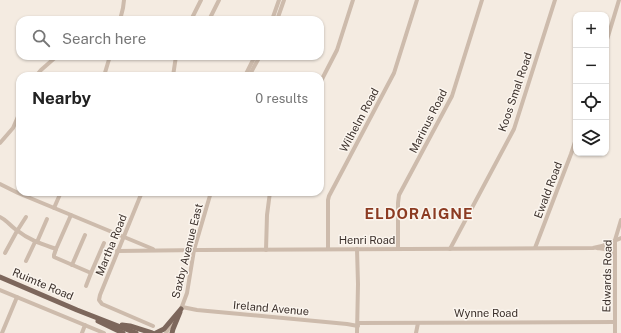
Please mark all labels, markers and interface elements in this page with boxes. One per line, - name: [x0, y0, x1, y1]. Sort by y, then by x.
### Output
- map controls: [573, 12, 609, 156]
- button: +: [573, 12, 609, 48]
- search box: [16, 16, 324, 60]
- icon: search: [30, 27, 52, 49]
- text: Search here: [62, 30, 146, 47]
- button: −: [573, 48, 609, 84]
- street label: Koos Smal Road: [496, 51, 534, 133]
- button: locate: [573, 84, 609, 120]
- street label: Wilhelm Road: [337, 86, 381, 154]
- street label: Marinus Road: [407, 87, 449, 155]
- text: Nearby: [32, 88, 91, 108]
- text: 0 results: [255, 91, 308, 106]
- button: layers: [573, 120, 609, 156]
- street label: Ewald Road: [532, 160, 564, 220]
- street label: Saxby Avenue East: [169, 202, 205, 300]
- district label: ELDORAIGNE: [364, 205, 474, 222]
- street label: Martha Road: [93, 212, 129, 278]
- street label: Henri Road: [339, 234, 395, 246]
- street label: Edwards Road: [600, 239, 614, 313]
- street label: Ruimte Road: [11, 266, 75, 302]
- street label: Ireland Avenue: [232, 299, 310, 317]
- street label: Wynne Road: [454, 307, 518, 319]

